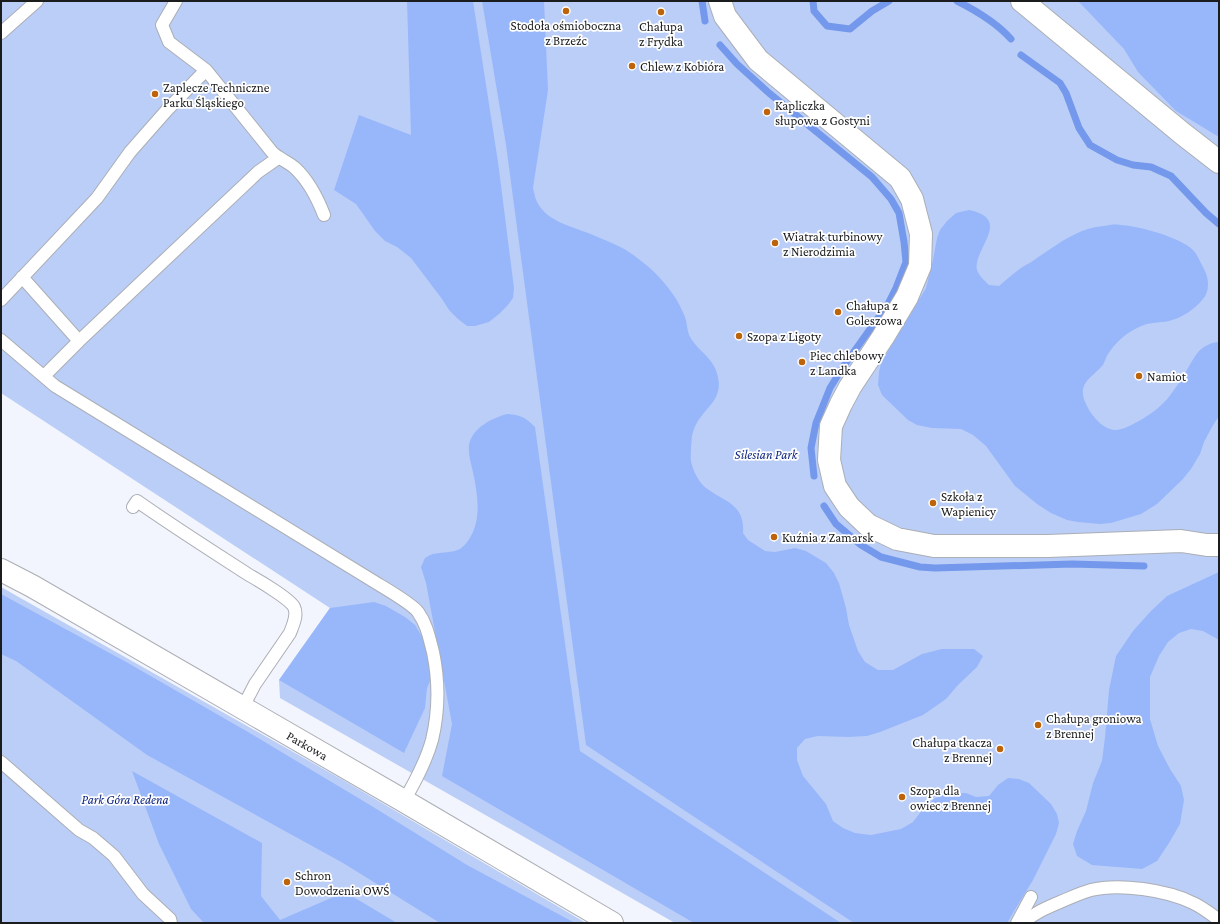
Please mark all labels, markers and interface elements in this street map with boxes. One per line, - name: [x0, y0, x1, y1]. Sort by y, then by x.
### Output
- marker: Stodoła ośmioboczna z Brzeźc: [561, 6, 571, 16]
- marker: Chałupa z Frydka: [656, 7, 666, 17]
- place label: Stodoła ośmioboczna z Brzeźc: [511, 18, 621, 48]
- place label: Chałupa z Frydka: [639, 19, 683, 49]
- place label: Chlew z Kobióra: [640, 59, 724, 74]
- marker: Chlew z Kobióra: [627, 61, 637, 71]
- place label: Zaplecze Techniczne Parku Śląskiego: [163, 80, 270, 110]
- marker: Zaplecze Techniczne Parku Śląskiego: [150, 89, 160, 99]
- place label: Kapliczka słupowa z Gostyni: [775, 98, 871, 128]
- marker: Kapliczka słupowa z Gostyni: [762, 107, 772, 117]
- place label: Wiatrak turbinowy z Nierodzimia: [783, 229, 883, 259]
- marker: Wiatrak turbinowy z Nierodzimia: [770, 238, 780, 248]
- place label: Chałupa z Goleszowa: [846, 298, 902, 328]
- marker: Chałupa z Goleszowa: [833, 307, 843, 317]
- place label: Szopa z Ligoty: [747, 329, 822, 344]
- marker: Szopa z Ligoty: [734, 331, 744, 341]
- place label: Piec chlebowy z Landka: [810, 348, 885, 378]
- marker: Piec chlebowy z Landka: [797, 357, 807, 367]
- place label: Namiot: [1147, 369, 1187, 384]
- marker: Namiot: [1134, 371, 1144, 381]
- park label: Silesian Park: [735, 447, 799, 462]
- place label: Szkoła z Wapienicy: [941, 489, 997, 519]
- marker: Szkoła z Wapienicy: [928, 498, 938, 508]
- place label: Kuźnia z Zamarsk: [782, 530, 874, 545]
- marker: Kuźnia z Zamarsk: [769, 532, 779, 542]
- place label: Chałupa groniowa z Brennej: [1046, 711, 1142, 742]
- marker: Chałupa groniowa z Brennej: [1033, 720, 1043, 730]
- street label: Parkowa: [284, 727, 331, 763]
- place label: Chałupa tkacza z Brennej: [912, 735, 992, 766]
- marker: Chałupa tkacza z Brennej: [995, 744, 1005, 754]
- place label: Szopa dla owiec z Brennej: [910, 783, 991, 814]
- park label: Park Góra Redena: [81, 792, 169, 807]
- marker: Szopa dla owiec z Brennej: [897, 792, 907, 802]
- place label: Schron Dowodzenia OWŚ: [295, 868, 389, 898]
- marker: Schron Dowodzenia OWŚ: [282, 877, 292, 887]

